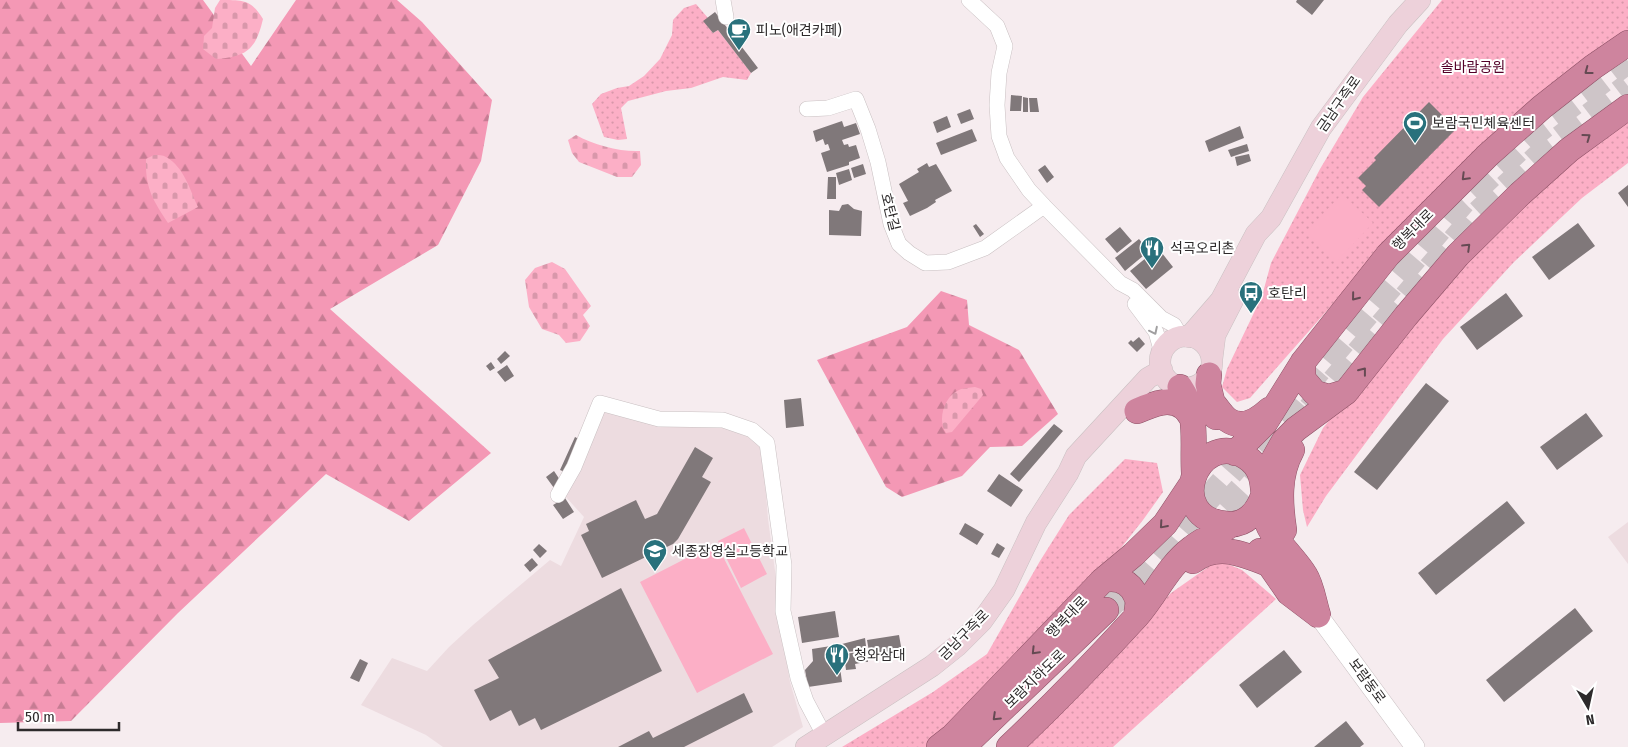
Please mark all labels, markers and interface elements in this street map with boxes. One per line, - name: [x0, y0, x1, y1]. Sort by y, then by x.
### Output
- cafe icon: 피노(애견카페): [726, 17, 752, 51]
- place label: 피노(애견카페): [756, 22, 842, 39]
- park label: 솔바람공원: [1441, 59, 1505, 76]
- one-way arrow: [1585, 66, 1594, 74]
- street label: 금남구즉로: [1314, 73, 1364, 135]
- sports icon: 보람국민체육센터: [1402, 110, 1428, 144]
- place label: 보람국민체육센터: [1432, 115, 1535, 132]
- one-way arrow: [1581, 134, 1590, 143]
- one-way arrow: [1462, 172, 1471, 181]
- street label: 호탄길: [877, 191, 903, 233]
- street label: 행복대로: [1389, 206, 1437, 254]
- restaurant icon: 석곡오리촌: [1139, 235, 1165, 269]
- place label: 석곡오리촌: [1170, 240, 1235, 257]
- one-way arrow: [1461, 243, 1470, 252]
- bus stop icon: 호탄리: [1238, 280, 1264, 314]
- place label: 호탄리: [1268, 285, 1307, 302]
- one-way arrow: [1351, 291, 1360, 300]
- one-way arrow: [1148, 325, 1158, 334]
- one-way arrow: [1357, 368, 1365, 377]
- one-way arrow: [1160, 519, 1169, 528]
- school or university icon: 세종장영실고등학교: [642, 538, 668, 572]
- place label: 세종장영실고등학교: [672, 543, 788, 560]
- street label: 행복대로: [1043, 592, 1091, 641]
- street label: 금남구즉로: [935, 606, 993, 664]
- restaurant icon: 청와삼대: [824, 642, 850, 676]
- one-way arrow: [1032, 645, 1041, 654]
- street label: 보람지하도로: [1001, 646, 1069, 712]
- place label: 청와삼대: [854, 647, 906, 664]
- street label: 보람동로: [1345, 655, 1389, 707]
- north arrow: [1563, 682, 1613, 732]
- scale bar: [18, 700, 119, 732]
- text: 50 m: [25, 708, 55, 726]
- text: N: [1584, 710, 1595, 728]
- one-way arrow: [993, 711, 1002, 720]

